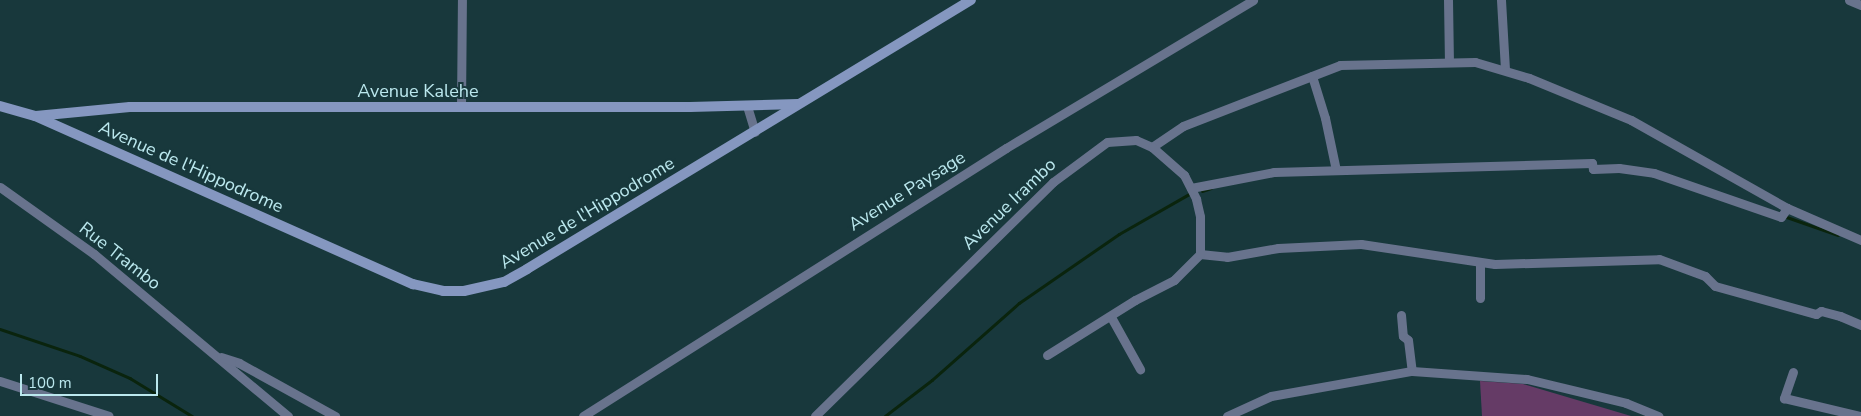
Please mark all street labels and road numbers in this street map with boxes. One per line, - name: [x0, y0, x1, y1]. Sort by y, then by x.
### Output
- street label: Avenue Kalehe: [357, 80, 479, 102]
- street label: Avenue de l'Hippodrome: [95, 116, 287, 218]
- street label: Avenue Paysage: [845, 146, 969, 236]
- street label: Avenue de l'Hippodrome: [496, 152, 678, 274]
- street label: Avenue Irambo: [958, 154, 1060, 254]
- street label: Rue Trambo: [75, 217, 165, 295]

